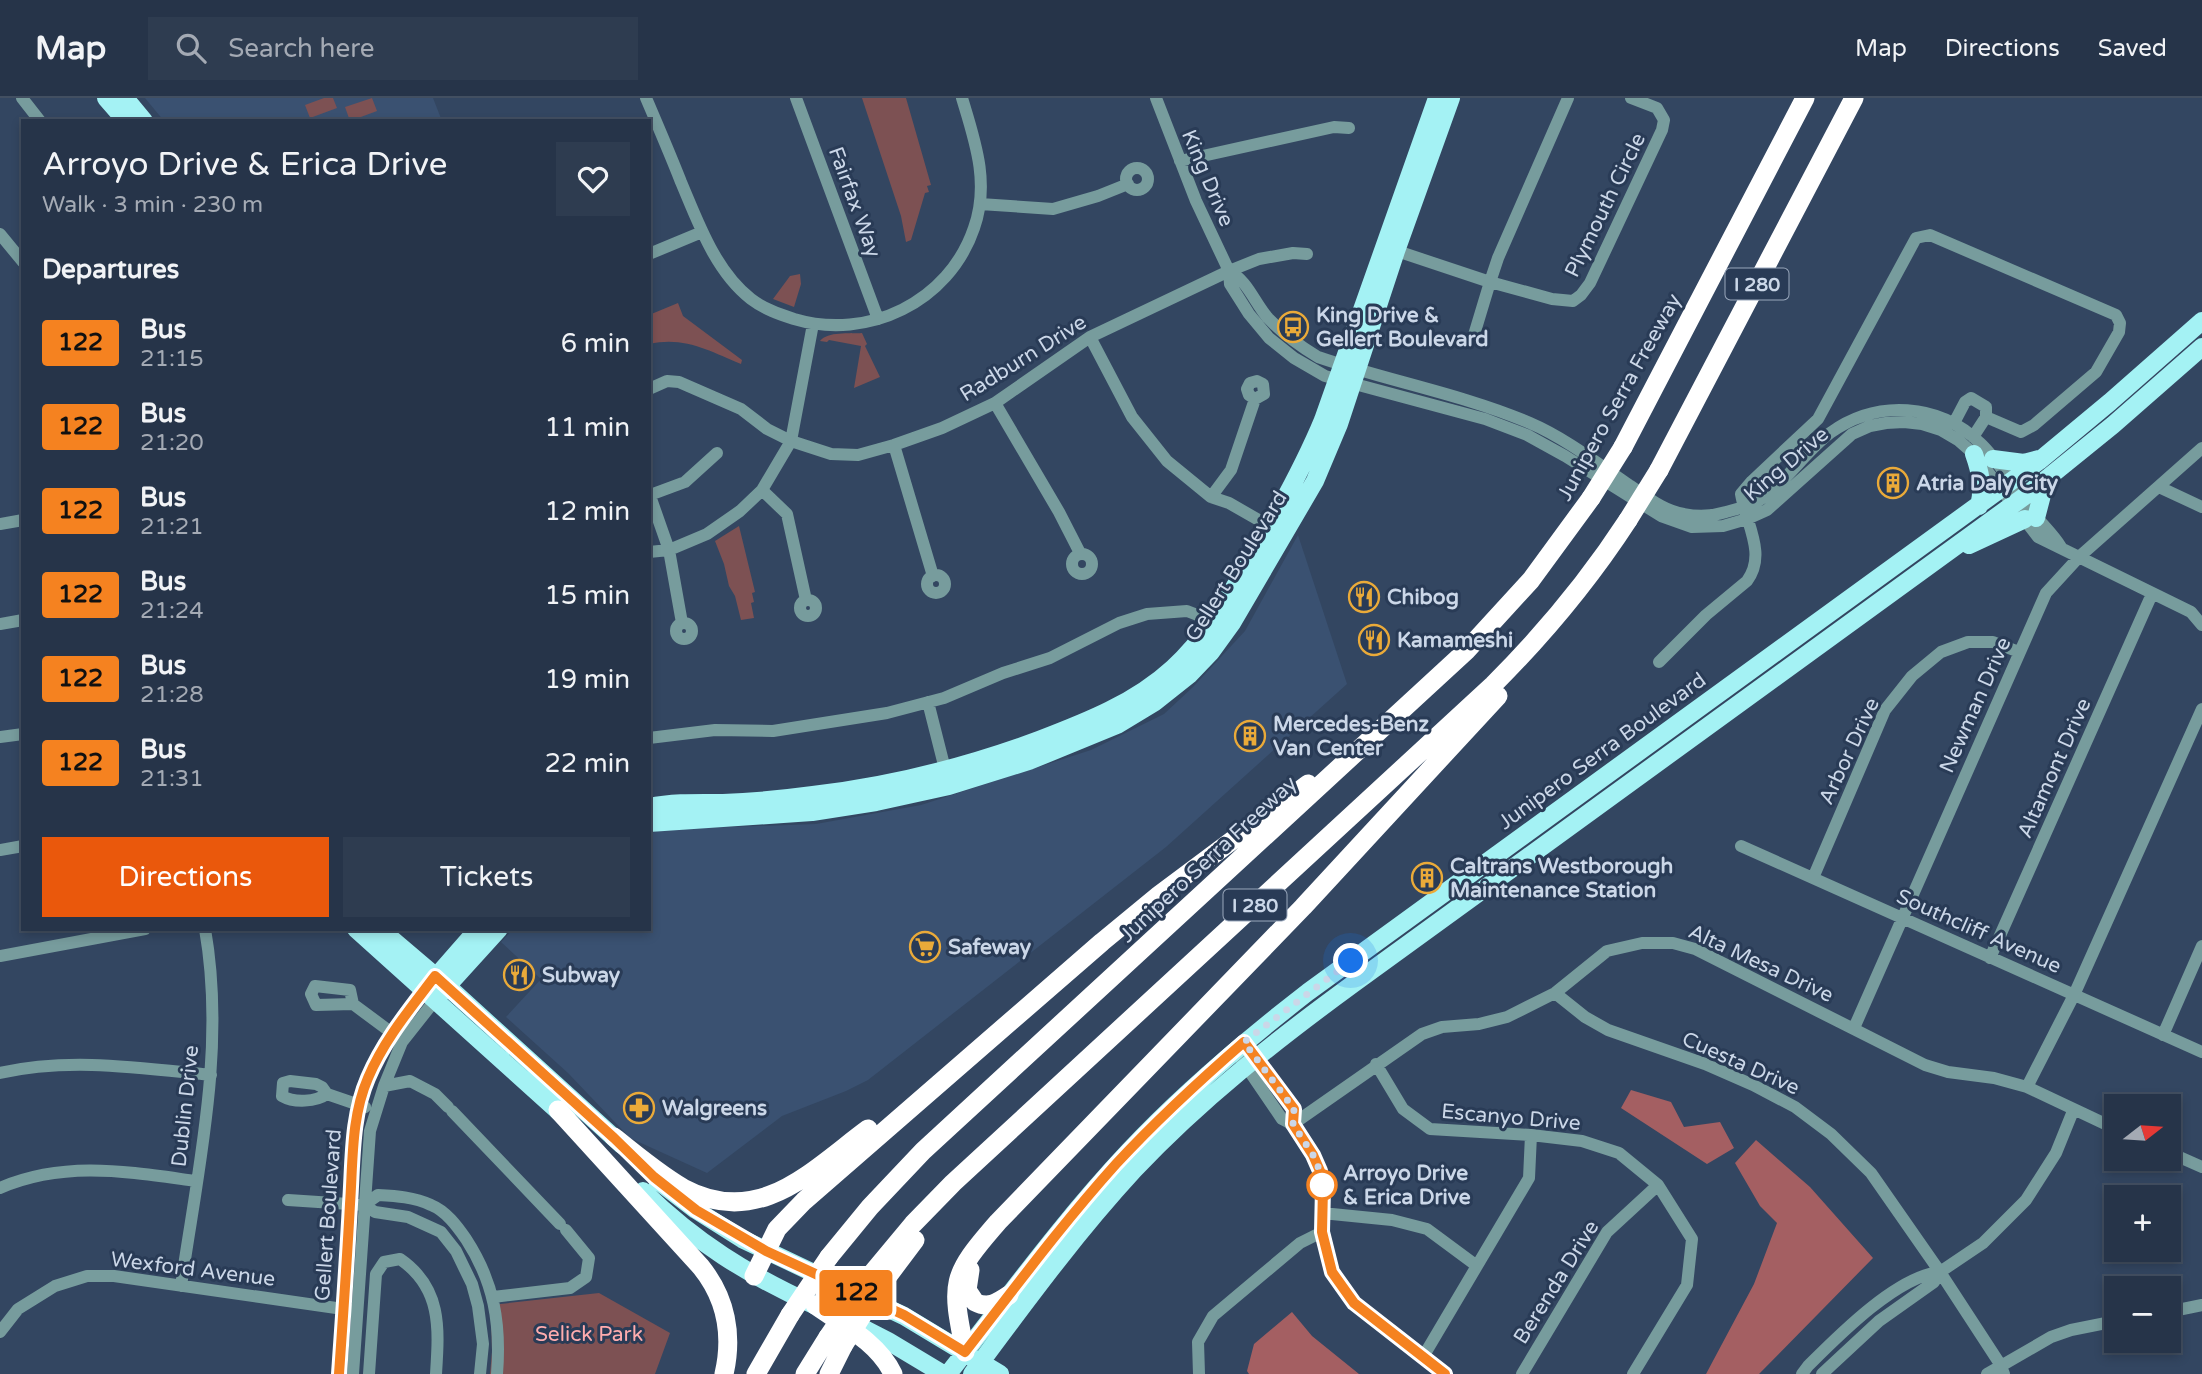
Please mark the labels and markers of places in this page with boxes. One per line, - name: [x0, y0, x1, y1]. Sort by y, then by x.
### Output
- place label: King Drive & Gellert Boulevard: [1316, 303, 1488, 352]
- bus stop icon: King Drive & Gellert Boulevard: [1276, 310, 1310, 344]
- building icon: Atria Daly City: [1876, 466, 1910, 500]
- place label: Atria Daly City: [1916, 471, 2059, 496]
- restaurant icon: Chibog: [1347, 580, 1381, 614]
- place label: Chibog: [1387, 585, 1459, 610]
- restaurant icon: Kamameshi: [1357, 623, 1391, 657]
- place label: Kamameshi: [1397, 628, 1513, 653]
- place label: Mercedes-Benz Van Center: [1273, 712, 1430, 761]
- building icon: Mercedes-Benz Van Center: [1233, 719, 1267, 753]
- place label: Caltrans Westborough Maintenance Station: [1450, 854, 1673, 903]
- building icon: Caltrans Westborough Maintenance Station: [1410, 861, 1444, 895]
- supermarket icon: Safeway: [908, 930, 942, 964]
- place label: Safeway: [948, 935, 1032, 960]
- restaurant icon: Subway: [502, 958, 536, 992]
- place label: Subway: [542, 963, 621, 988]
- pharmacy icon: Walgreens: [622, 1091, 656, 1125]
- place label: Walgreens: [662, 1096, 767, 1121]
- place label: Arroyo Drive & Erica Drive: [1343, 1161, 1471, 1210]
- marker: Arroyo Drive & Erica Drive: [1307, 1170, 1337, 1200]

